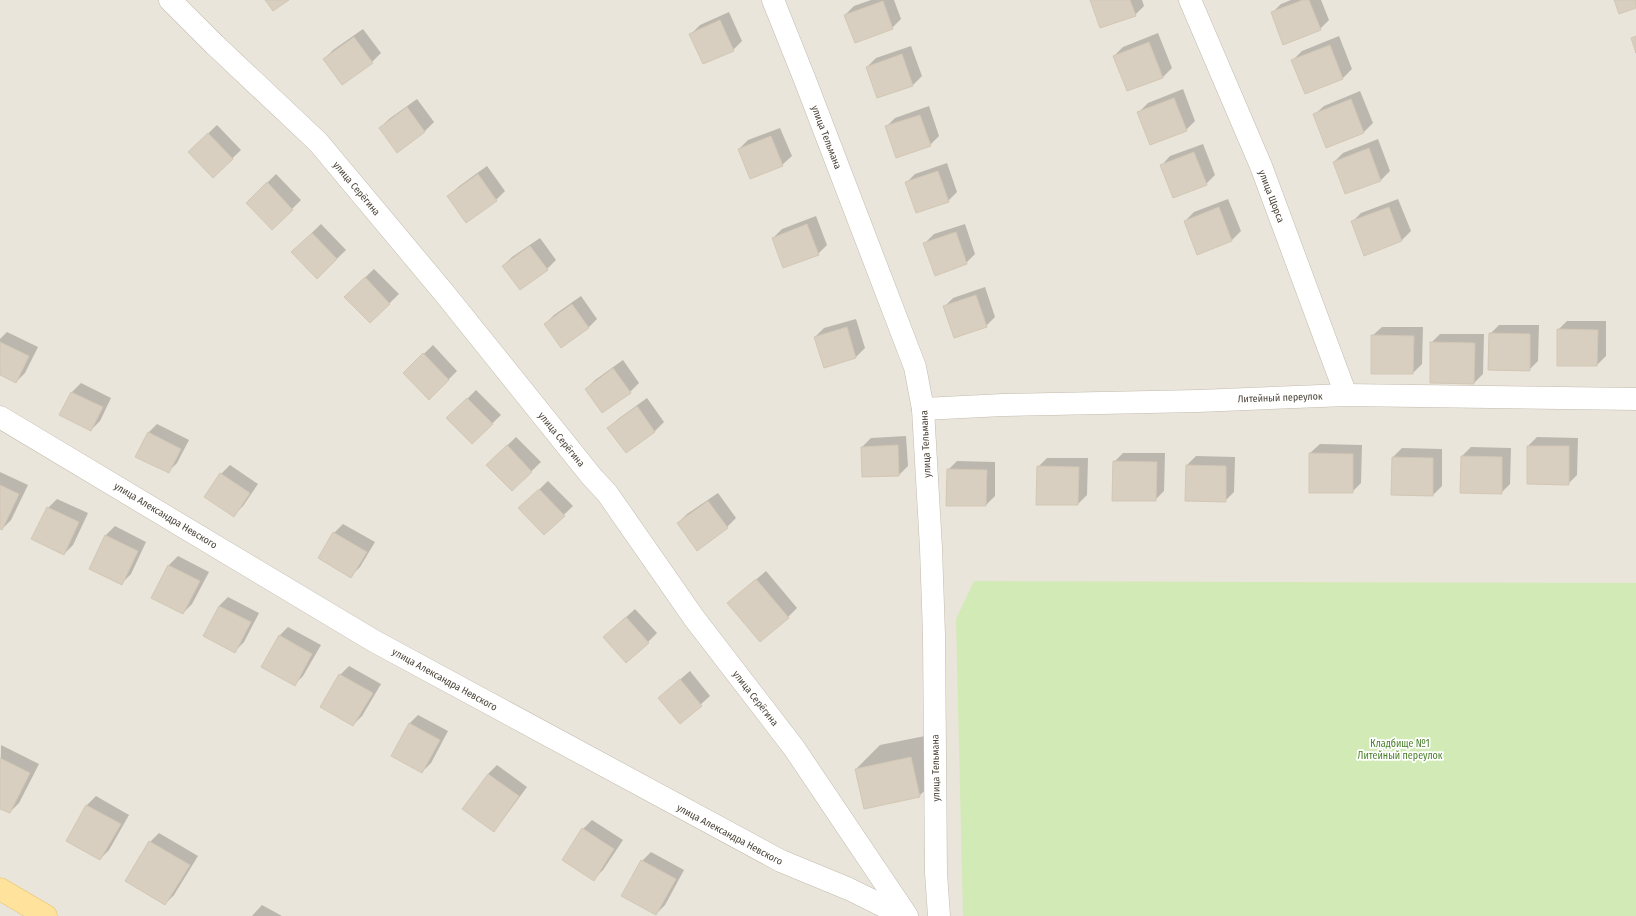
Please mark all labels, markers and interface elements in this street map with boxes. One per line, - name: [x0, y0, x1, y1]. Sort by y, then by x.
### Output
- street label: улица Тельмана: [808, 104, 844, 171]
- street label: улица Серёгина: [330, 159, 382, 218]
- street label: улица Щорса: [1256, 168, 1287, 224]
- street label: Литейный переулок: [1237, 391, 1323, 405]
- street label: улица Серёгина: [535, 410, 587, 469]
- street label: улица Тельмана: [918, 410, 934, 478]
- street label: улица Александра Невского: [112, 480, 219, 551]
- street label: улица Александра Невского: [390, 646, 499, 714]
- street label: улица Серёгина: [730, 669, 781, 729]
- street label: улица Тельмана: [929, 734, 943, 802]
- park label: Кладбище №1 Литейный переулок: [1358, 738, 1443, 762]
- street label: улица Александра Невского: [674, 802, 785, 868]

